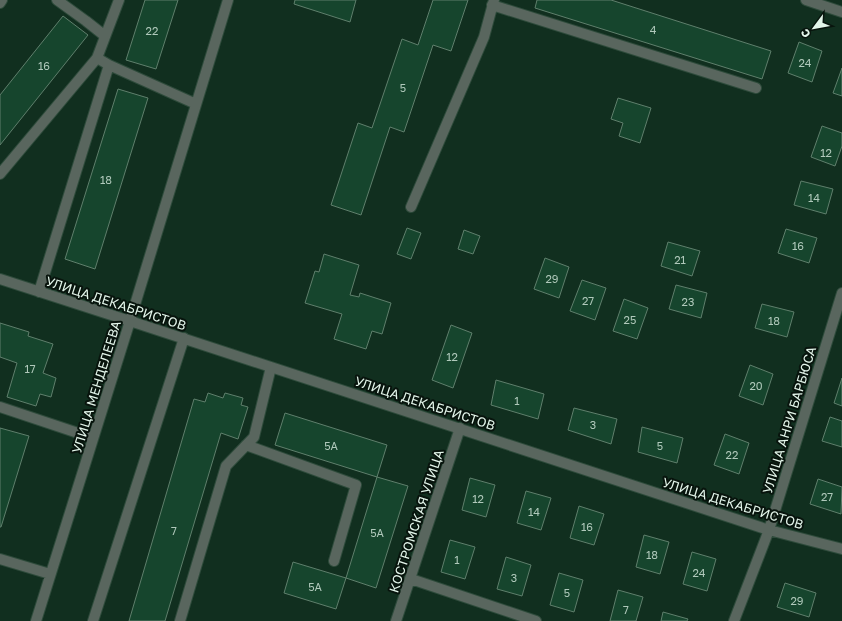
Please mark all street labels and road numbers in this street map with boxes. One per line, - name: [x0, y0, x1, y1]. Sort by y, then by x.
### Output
- street label: УЛИЦА ДЕКАБРИСТОВ: [44, 273, 188, 333]
- street label: УЛИЦА МЕНДЕЛЕЕВА: [68, 318, 124, 455]
- street label: УЛИЦА АНРИ БАРБЮСА: [759, 344, 819, 496]
- street label: УЛИЦА ДЕКАБРИСТОВ: [353, 373, 497, 433]
- street label: КОСТРОМСКАЯ УЛИЦА: [385, 447, 447, 595]
- street label: УЛИЦА ДЕКАБРИСТОВ: [661, 474, 806, 532]

